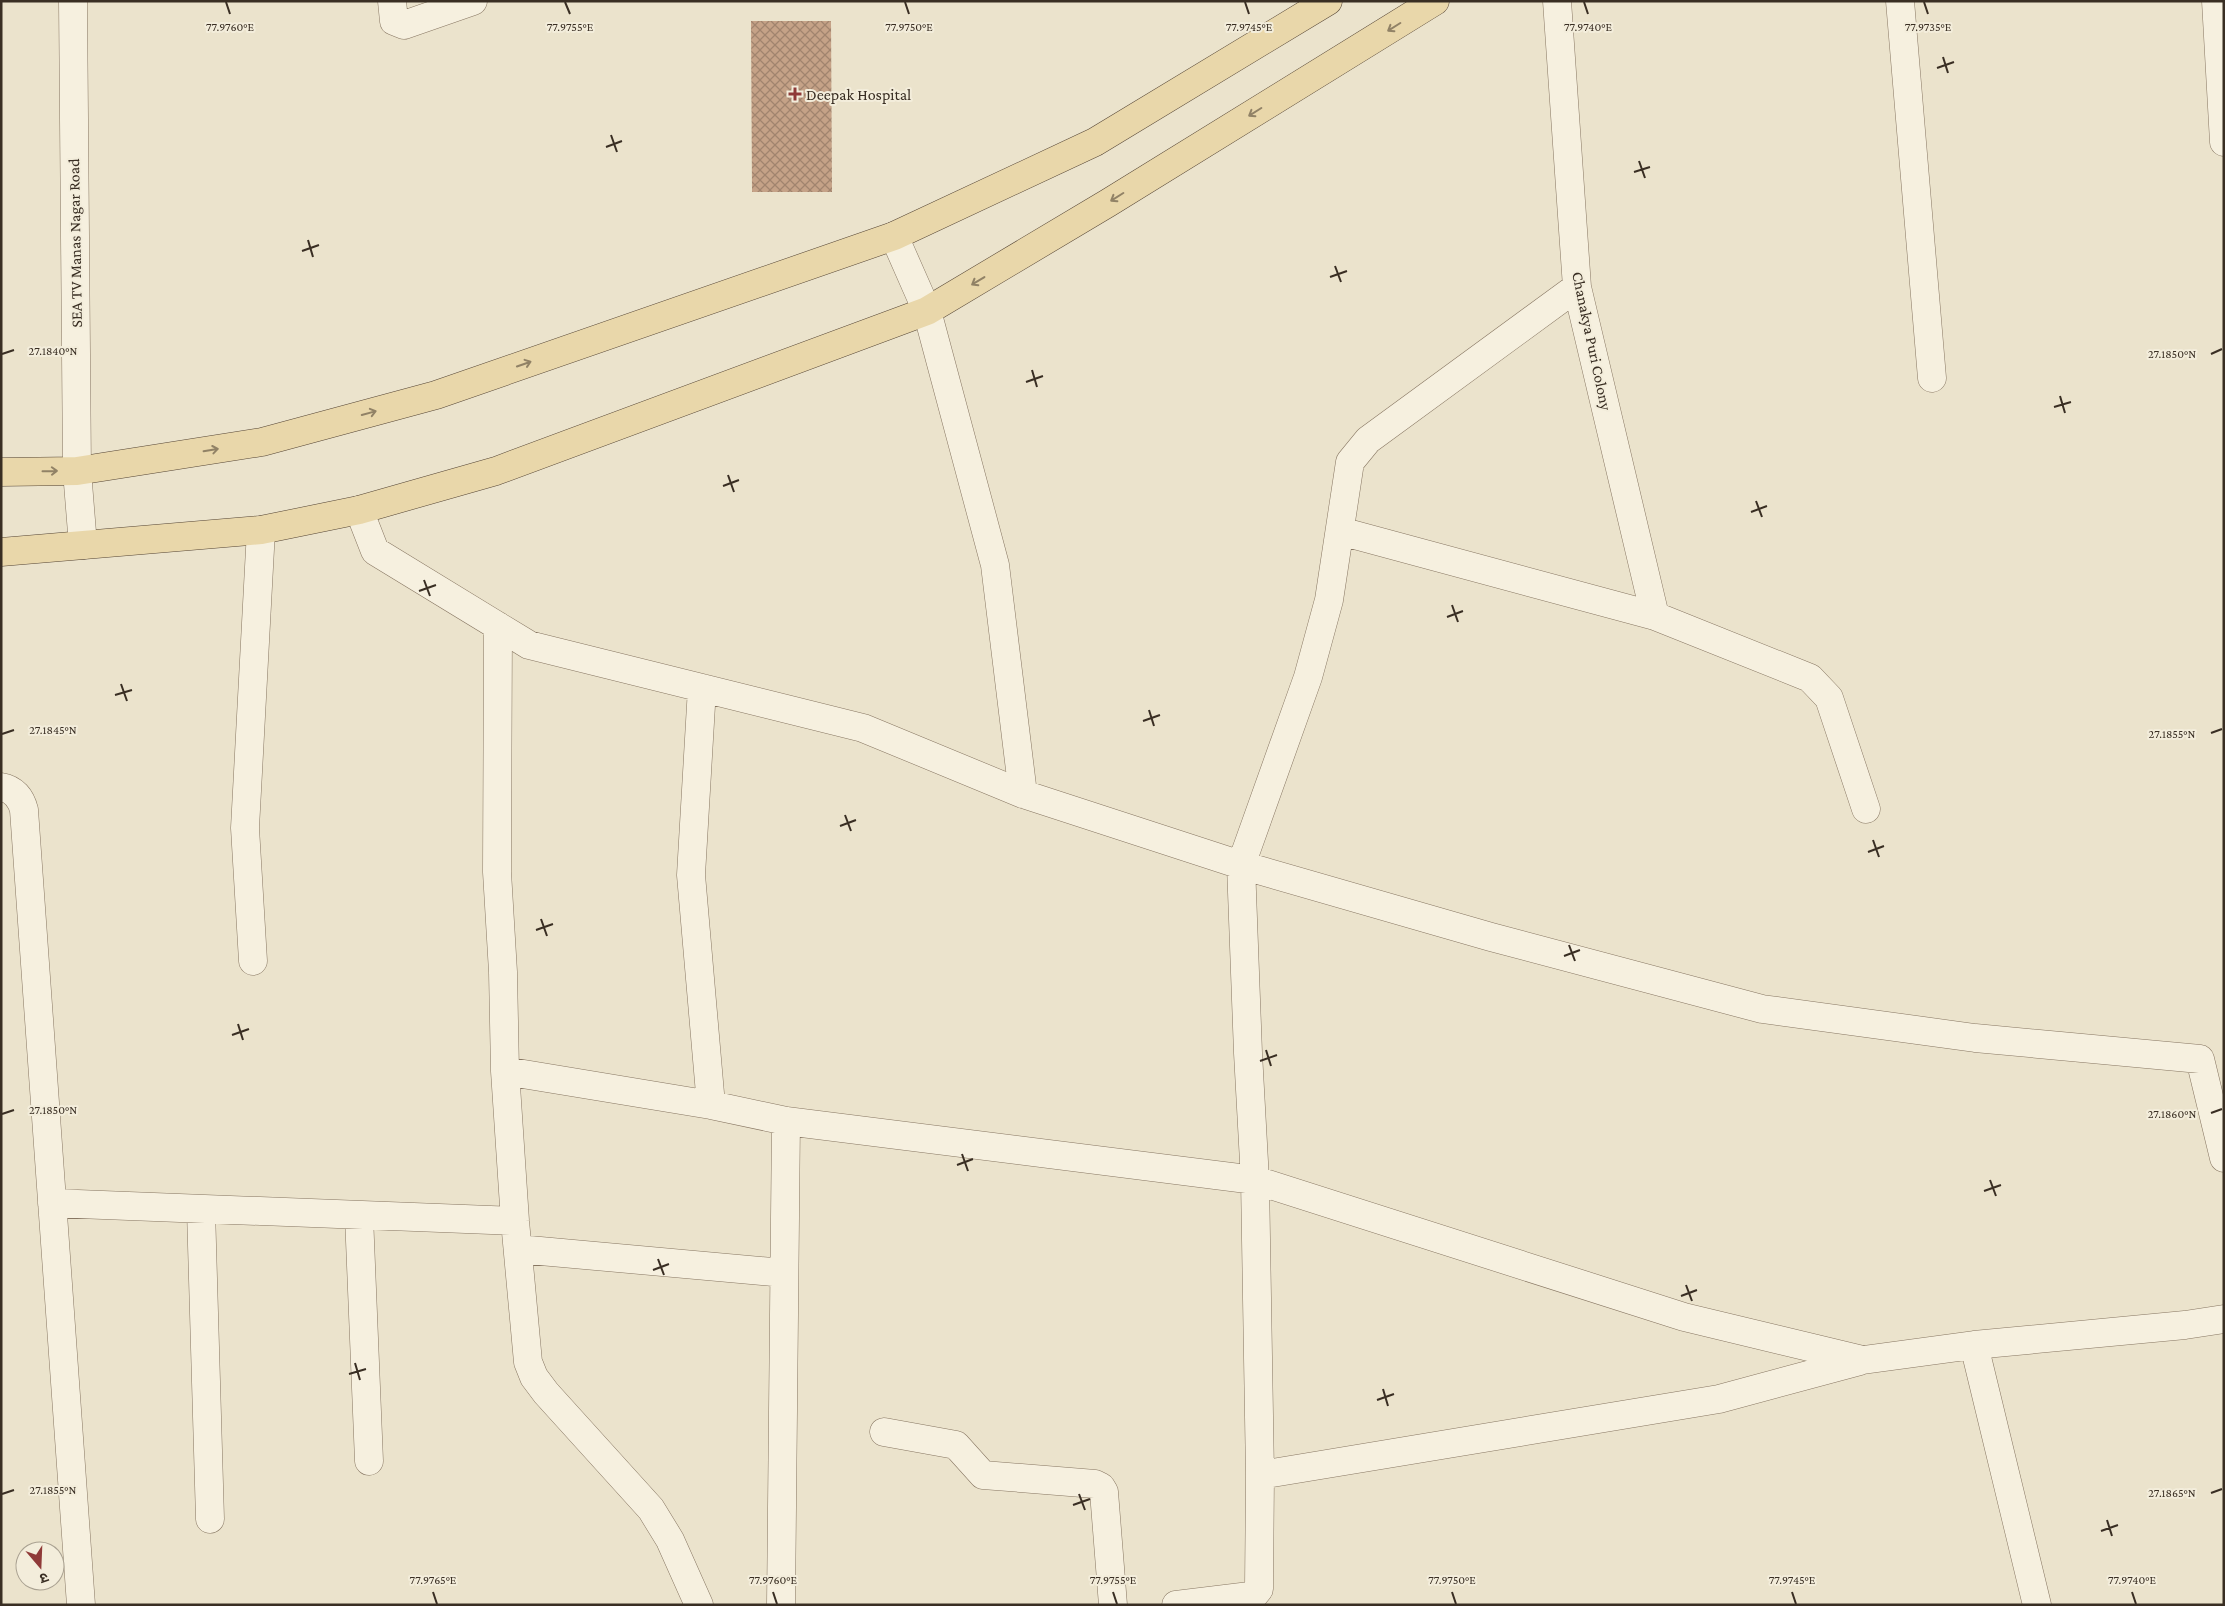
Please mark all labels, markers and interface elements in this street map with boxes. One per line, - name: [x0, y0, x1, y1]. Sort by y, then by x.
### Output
- text: 77.9760°E: [206, 20, 255, 34]
- text: 77.9755°E: [547, 20, 594, 34]
- text: 77.9750°E: [885, 20, 933, 34]
- text: 77.9745°E: [1226, 20, 1273, 34]
- text: 77.9740°E: [1564, 20, 1612, 34]
- text: 77.9735°E: [1905, 20, 1952, 34]
- one-way arrow: [1387, 22, 1401, 32]
- place label: Deepak Hospital: [806, 86, 911, 104]
- marker: Deepak Hospital: [788, 87, 802, 101]
- one-way arrow: [1249, 108, 1263, 118]
- street label: SEA TV Manas Nagar Road: [65, 158, 86, 328]
- one-way arrow: [1110, 192, 1124, 203]
- street label: Chanakya Puri Colony: [1568, 270, 1615, 413]
- one-way arrow: [971, 276, 985, 286]
- text: 27.1840°N: [29, 344, 77, 358]
- text: 27.1850°N: [2148, 347, 2196, 361]
- one-way arrow: [516, 359, 531, 368]
- one-way arrow: [360, 408, 376, 417]
- one-way arrow: [203, 444, 219, 454]
- one-way arrow: [42, 466, 58, 476]
- text: 27.1845°N: [29, 723, 77, 737]
- text: 27.1855°N: [2149, 727, 2195, 741]
- text: 27.1850°N: [29, 1103, 77, 1117]
- text: 27.1860°N: [2148, 1107, 2196, 1121]
- text: 27.1855°N: [30, 1483, 76, 1497]
- text: 27.1865°N: [2148, 1486, 2196, 1500]
- north arrow: [15, 1541, 65, 1591]
- text: उ: [37, 1569, 51, 1587]
- text: 77.9765°E: [410, 1573, 457, 1587]
- text: 77.9760°E: [749, 1573, 798, 1587]
- text: 77.9755°E: [1090, 1573, 1137, 1587]
- text: 77.9750°E: [1428, 1573, 1476, 1587]
- text: 77.9745°E: [1769, 1573, 1816, 1587]
- text: 77.9740°E: [2108, 1573, 2156, 1587]

